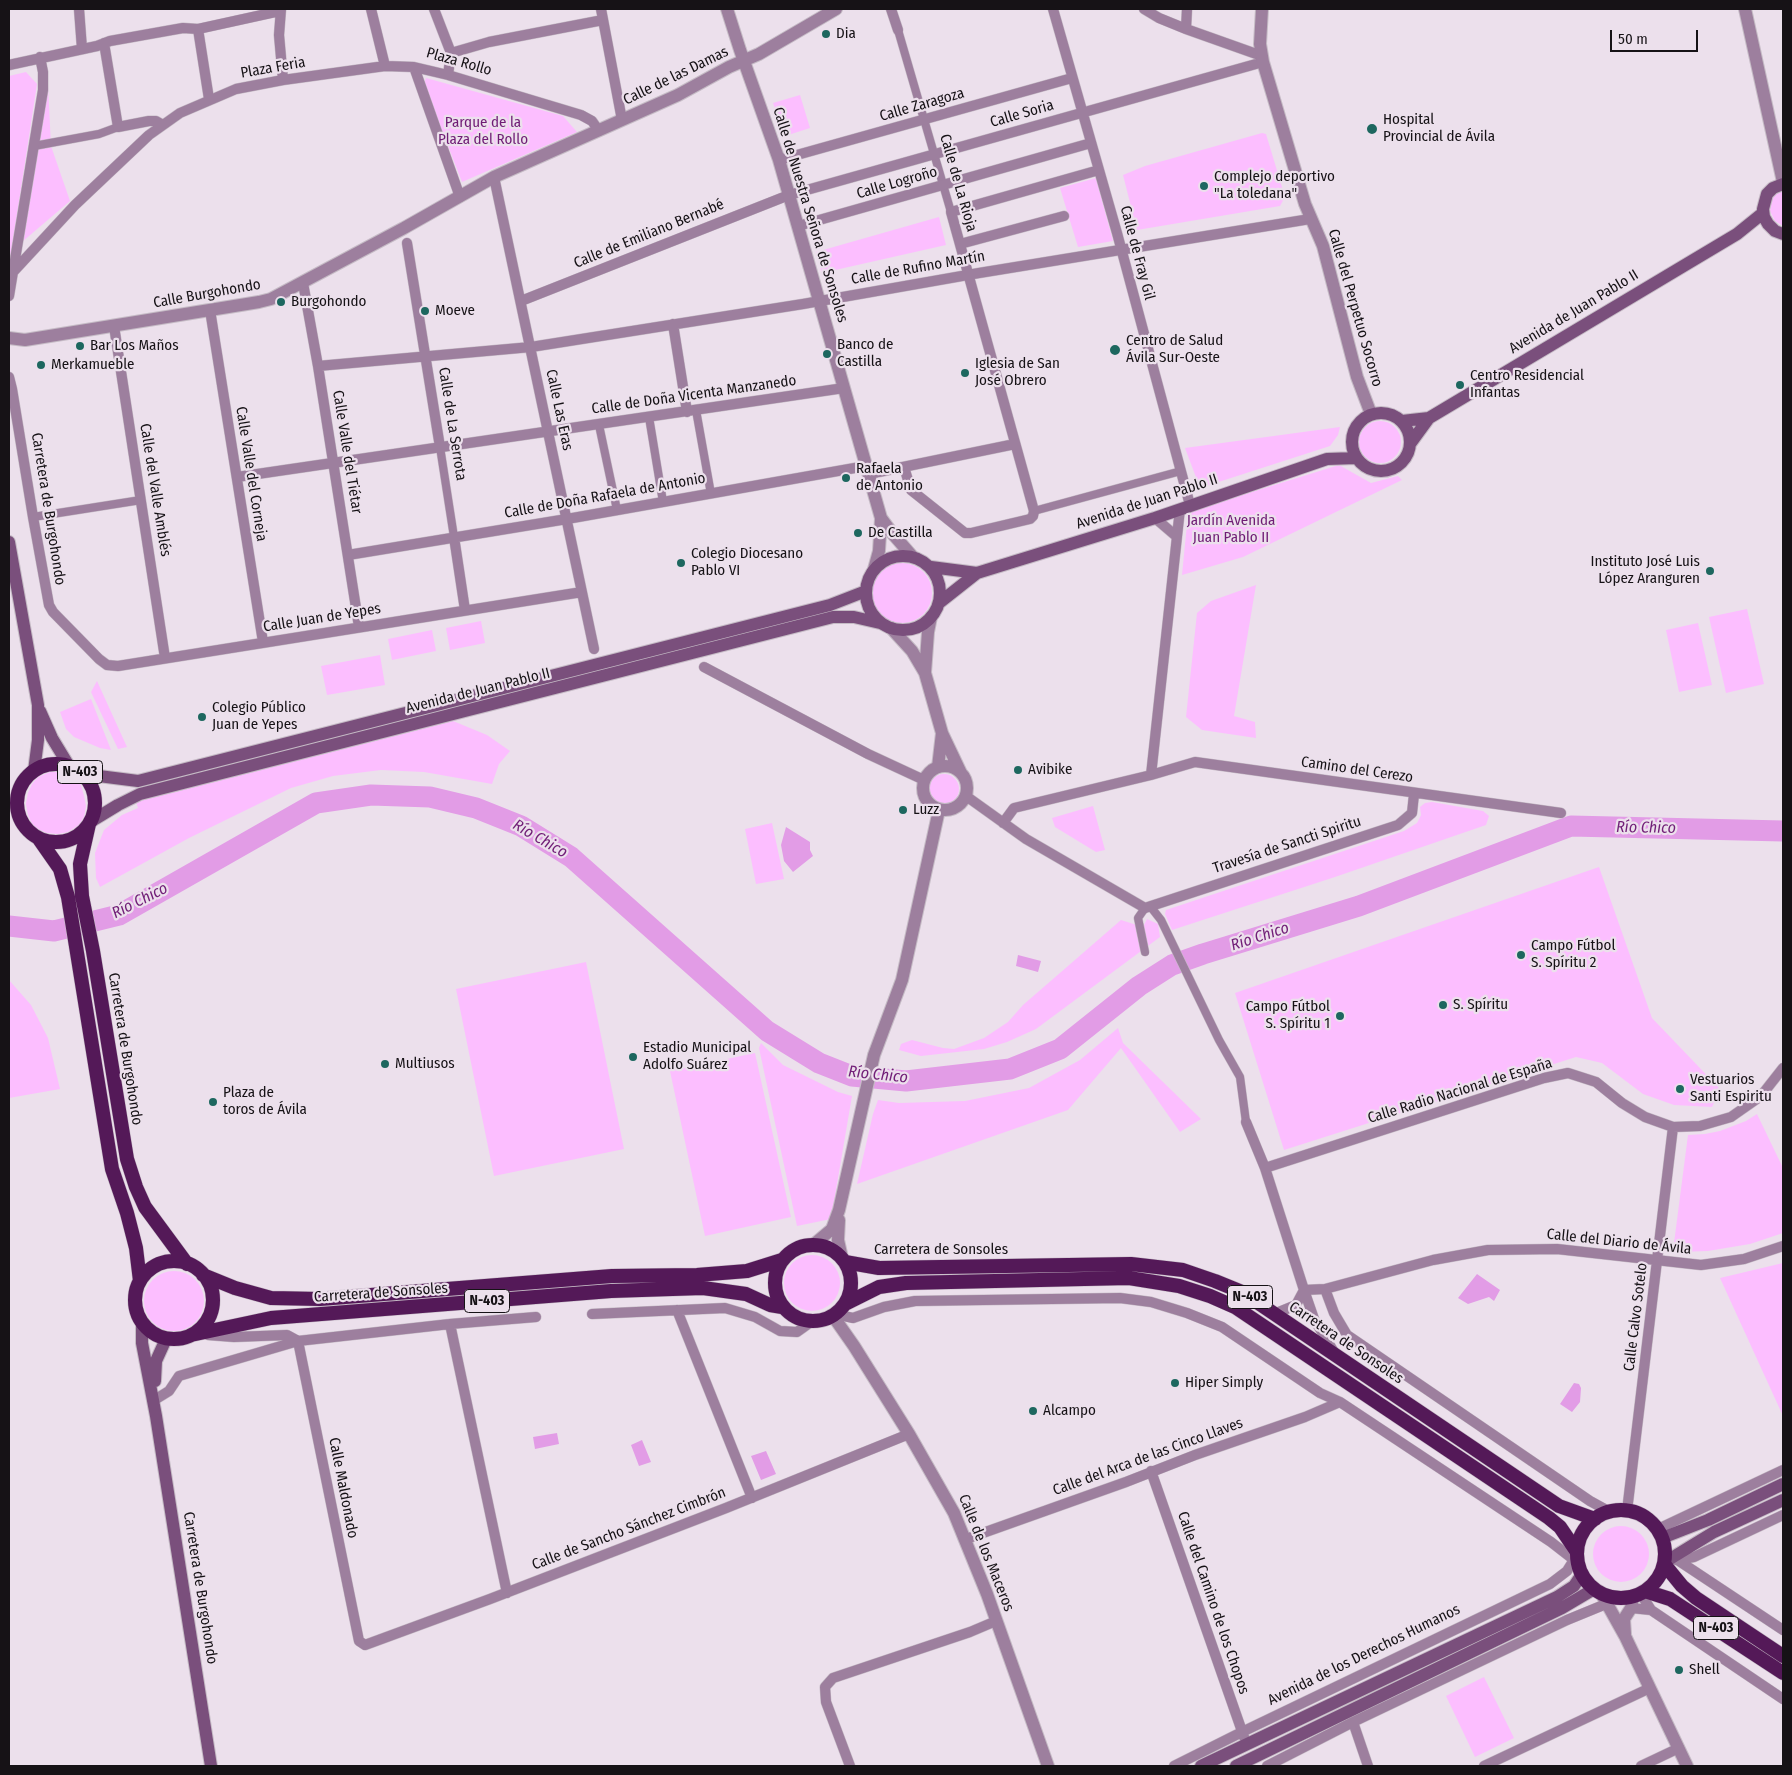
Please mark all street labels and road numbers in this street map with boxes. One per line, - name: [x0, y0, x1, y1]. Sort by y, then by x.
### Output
- street label: Calle de las Damas: [621, 43, 731, 109]
- street label: Plaza Rollo: [424, 44, 494, 80]
- street label: Plaza Feria: [239, 53, 307, 83]
- street label: Calle Zaragoza: [878, 84, 966, 126]
- street label: Calle Soria: [988, 96, 1056, 132]
- street label: Calle de Nuestra Señora de Sonsoles: [769, 105, 851, 325]
- street label: Calle de La Rioja: [935, 132, 981, 234]
- street label: Calle Logroño: [855, 163, 939, 203]
- street label: Calle de Emiliano Bernabé: [571, 196, 727, 272]
- street label: Calle de Fray Gil: [1116, 204, 1158, 302]
- street label: Calle del Perpetuo Socorro: [1324, 227, 1386, 389]
- street label: Calle de Rufino Martín: [850, 247, 986, 289]
- street label: Avenida de Juan Pablo II: [1506, 266, 1642, 358]
- street label: Calle Burgohondo: [152, 276, 262, 312]
- street label: Calle de La Serrota: [434, 366, 470, 482]
- street label: Calle Las Eras: [542, 368, 576, 452]
- street label: Calle de Doña Vicenta Manzanedo: [590, 372, 798, 418]
- street label: Calle Valle del Tiétar: [328, 389, 366, 515]
- street label: Calle Valle del Corneja: [231, 405, 271, 543]
- street label: Calle del Valle Amblés: [136, 422, 174, 558]
- street label: Carretera de Burgohondo: [27, 431, 69, 587]
- street label: Calle de Doña Rafaela de Antonio: [503, 469, 707, 523]
- street label: Avenida de Juan Pablo II: [1074, 471, 1220, 533]
- street label: Calle Juan de Yepes: [262, 600, 382, 636]
- street label: Avenida de Juan Pablo II: [404, 664, 552, 718]
- street label: Camino del Cerezo: [1300, 753, 1414, 787]
- road number: N-403: [58, 760, 102, 784]
- street label: Travesía de Sancti Spiritu: [1211, 813, 1363, 877]
- street label: Carretera de Burgohondo: [104, 971, 146, 1127]
- street label: Calle Radio Nacional de España: [1366, 1054, 1554, 1128]
- street label: Calle del Diario de Ávila: [1546, 1225, 1692, 1259]
- street label: Carretera de Sonsoles: [874, 1241, 1008, 1259]
- street label: Calle Calvo Sotelo: [1620, 1262, 1652, 1372]
- street label: Carretera de Sonsoles: [313, 1279, 449, 1307]
- road number: N-403: [1228, 1285, 1272, 1308]
- road number: N-403: [464, 1290, 510, 1312]
- street label: Carretera de Sonsoles: [1285, 1298, 1407, 1388]
- street label: Calle del Arca de las Cinco Llaves: [1050, 1414, 1246, 1500]
- street label: Calle Maldonado: [324, 1436, 362, 1540]
- street label: Calle de Sancho Sánchez Cimbrón: [530, 1484, 728, 1574]
- street label: Calle de los Maceros: [954, 1492, 1018, 1614]
- street label: Calle del Camino de los Chopos: [1173, 1509, 1253, 1697]
- street label: Carretera de Burgohondo: [179, 1510, 221, 1666]
- street label: Avenida de los Derechos Humanos: [1265, 1601, 1463, 1709]
- road number: N-403: [1694, 1616, 1738, 1640]

